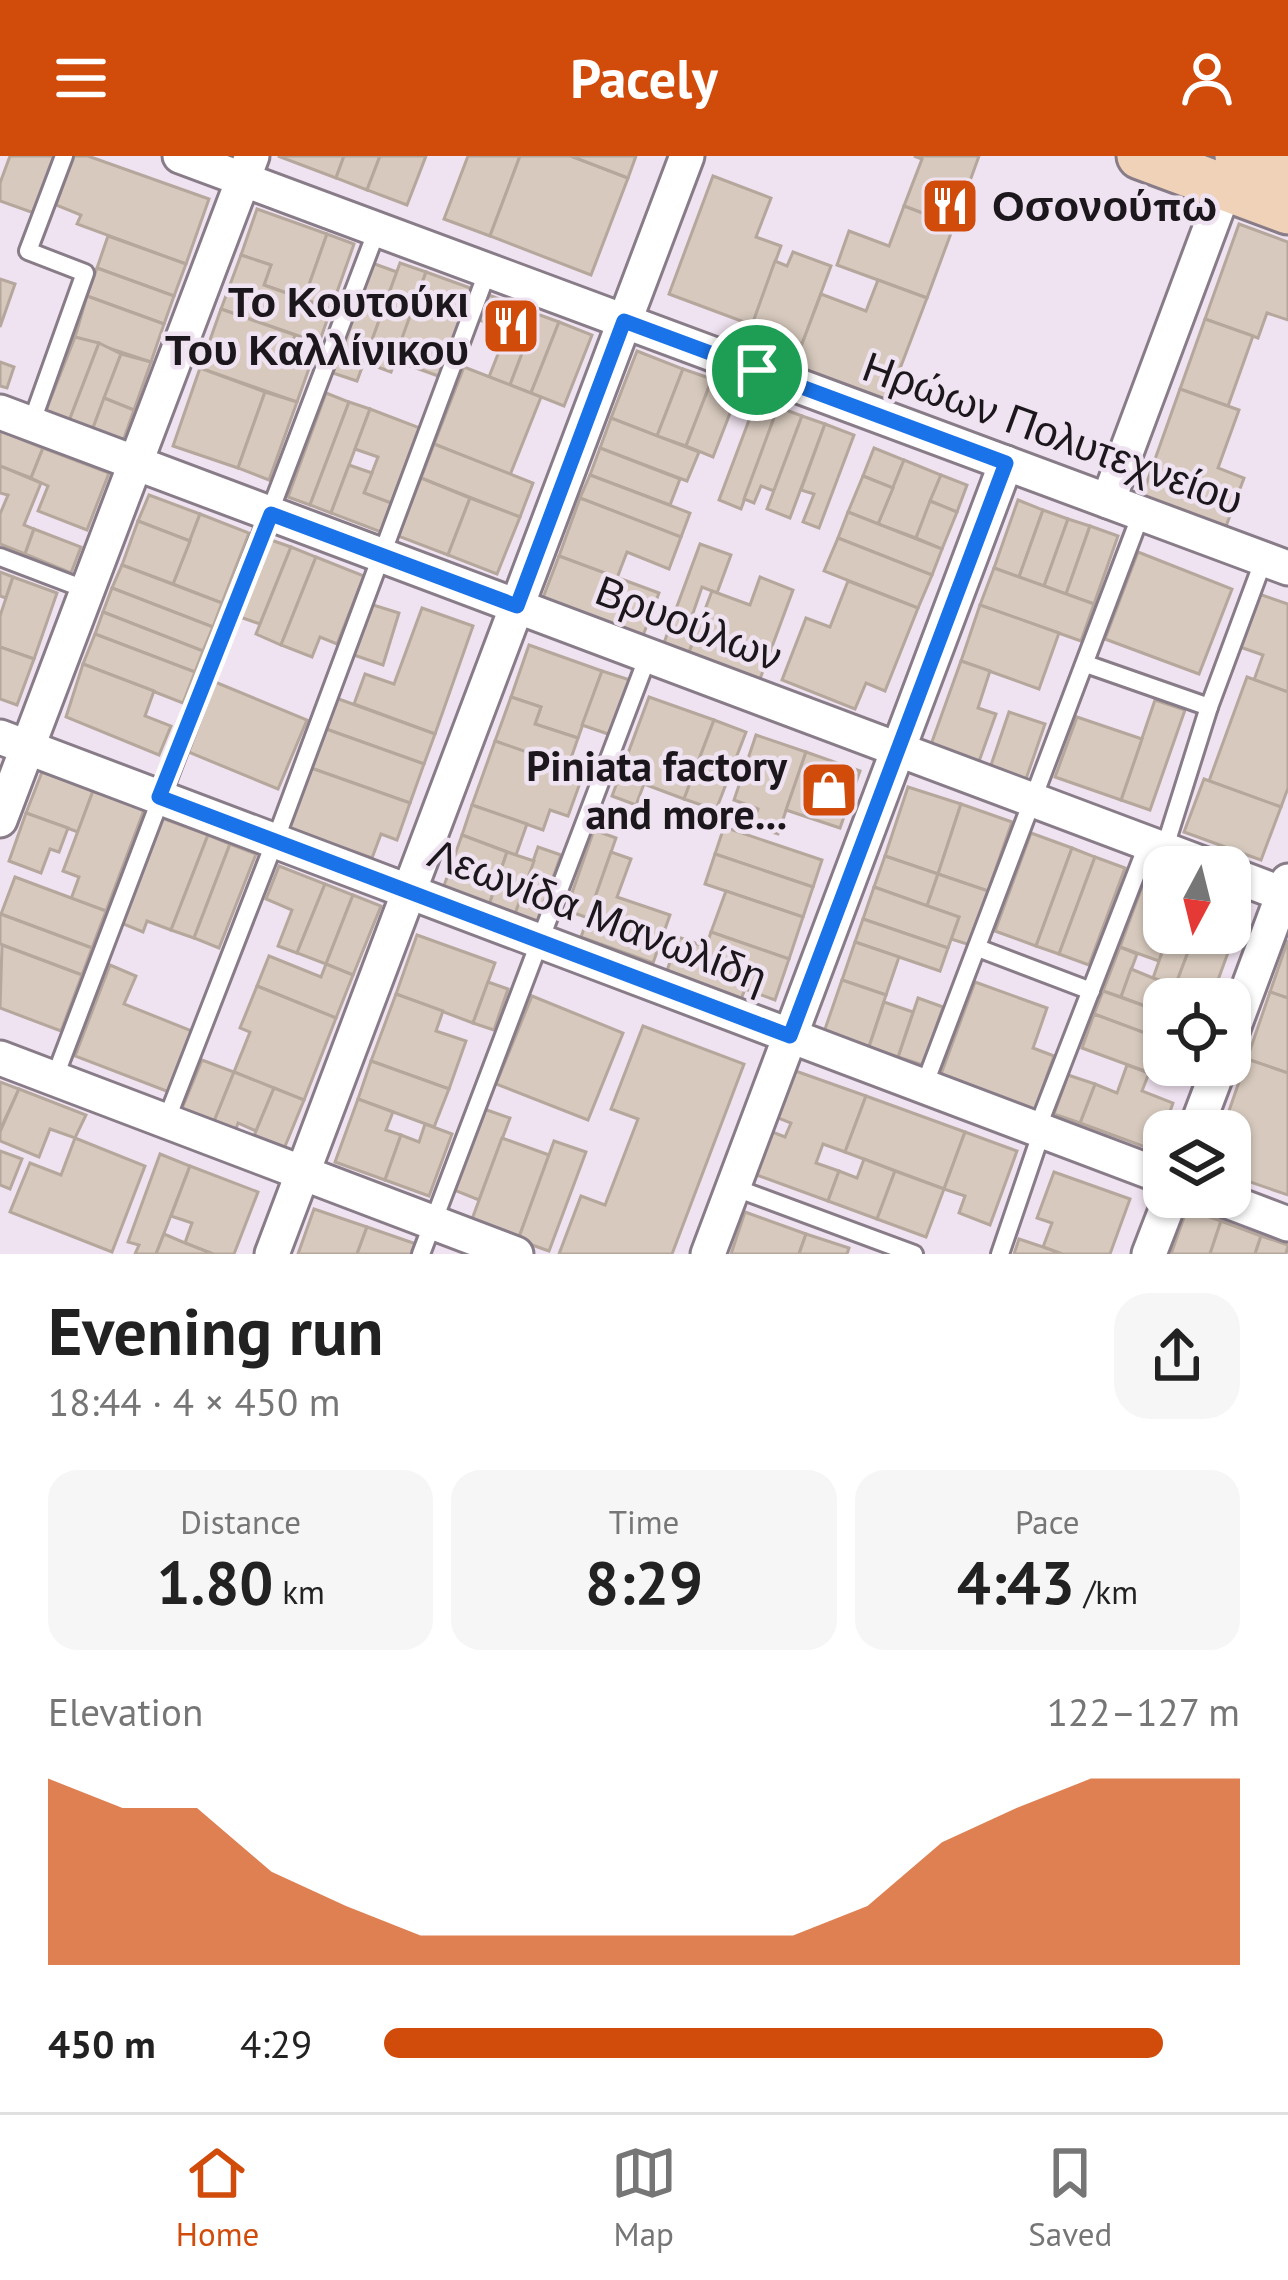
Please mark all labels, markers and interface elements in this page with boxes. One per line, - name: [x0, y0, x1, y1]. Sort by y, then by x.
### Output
- text: Pacely: [570, 43, 718, 113]
- icon: menu: [48, 45, 114, 111]
- icon: person: [1174, 45, 1240, 111]
- restaurant icon: Οσονούπω: [919, 175, 981, 237]
- place label: Οσονούπω: [992, 178, 1217, 233]
- place label: Το Κουτούκι Του Καλλίνικου: [165, 274, 469, 377]
- restaurant icon: Το Κουτούκι Του Καλλίνικου: [480, 295, 542, 357]
- pin: [706, 319, 808, 421]
- icon: arrive: [724, 337, 790, 403]
- street label: Ηρώων Πολυτεχνείου: [856, 338, 1251, 527]
- street label: Βρυούλων: [588, 562, 790, 683]
- place label: Piniata factory and more...: [526, 738, 788, 841]
- shop icon: Piniata factory and more...: [798, 759, 860, 821]
- street label: Λεωνίδα Μανωλίδη: [421, 825, 775, 1004]
- north arrow: [1143, 846, 1251, 954]
- map controls: [1143, 846, 1251, 1218]
- button: locate: [1143, 978, 1251, 1086]
- button: layers: [1143, 1110, 1251, 1218]
- text: Evening run: [48, 1288, 383, 1373]
- button: share: [1114, 1293, 1240, 1419]
- text: 18:44 · 4 × 450 m: [48, 1376, 340, 1427]
- text: Distance: [180, 1500, 301, 1543]
- text: Time: [609, 1500, 679, 1543]
- text: Pace: [1015, 1500, 1080, 1543]
- text: 1.80: [157, 1543, 273, 1621]
- text: 8:29: [585, 1543, 703, 1621]
- text: 4:43: [957, 1543, 1075, 1621]
- text: km: [273, 1570, 325, 1613]
- text: /km: [1075, 1570, 1138, 1613]
- text: Elevation: [48, 1686, 203, 1737]
- text: 122–127 m: [1047, 1686, 1240, 1737]
- text: 450 m: [48, 2018, 156, 2069]
- text: 4:29: [240, 2018, 312, 2069]
- tab: Home: [176, 2140, 259, 2255]
- tab: Map: [611, 2140, 677, 2255]
- tab: Saved: [1028, 2140, 1112, 2255]

